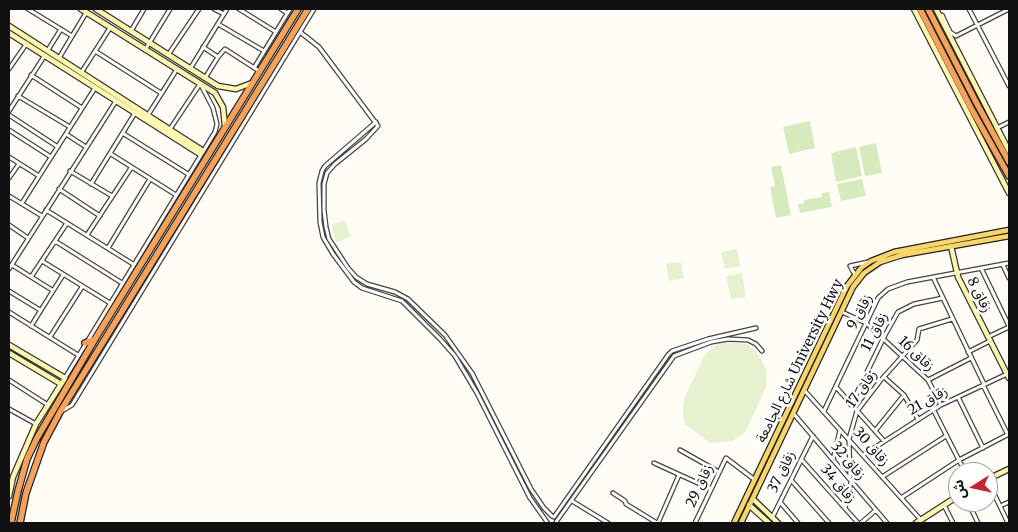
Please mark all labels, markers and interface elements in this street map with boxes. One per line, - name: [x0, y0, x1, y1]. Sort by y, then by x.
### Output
- street label: زقاق 8: [963, 274, 995, 316]
- street label: شارع الجامعة University Hwy: [753, 277, 847, 445]
- street label: زقاق 9: [844, 291, 876, 333]
- street label: زقاق 11: [858, 310, 892, 354]
- street label: زقاق 16: [894, 333, 938, 375]
- street label: زقاق 17: [843, 367, 881, 411]
- street label: زقاق 21: [905, 383, 951, 419]
- street label: زقاق 30: [849, 424, 893, 470]
- street label: زقاق 32: [827, 438, 869, 484]
- street label: زقاق 37: [765, 448, 799, 496]
- street label: زقاق 34: [817, 461, 859, 507]
- street label: زقاق 29: [683, 462, 717, 510]
- north arrow: [948, 462, 998, 512]
- text: ش: [949, 478, 970, 500]

